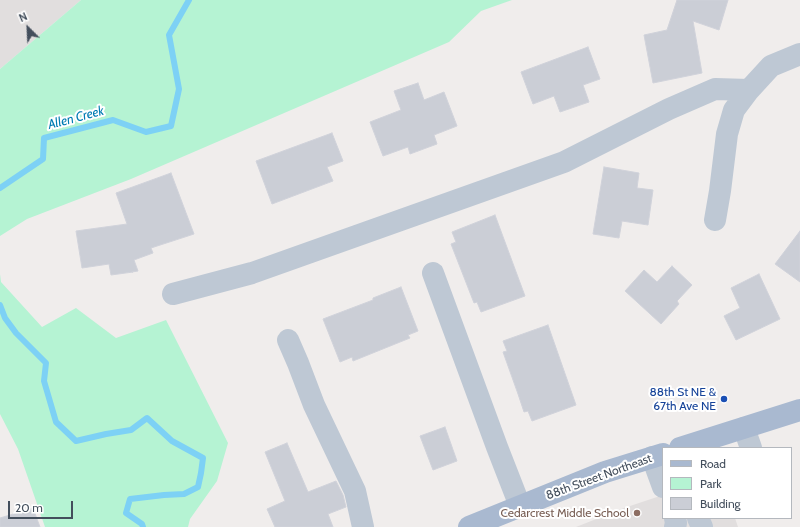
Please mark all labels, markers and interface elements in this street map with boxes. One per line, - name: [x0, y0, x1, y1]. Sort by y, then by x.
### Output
- north arrow: [8, 8, 48, 48]
- text: N: [17, 9, 30, 25]
- water label: Allen Creek: [46, 103, 106, 133]
- place label: 88th St NE & 67th Ave NE: [650, 385, 716, 413]
- marker: 88th St NE & 67th Ave NE: [719, 394, 729, 404]
- legend: [662, 447, 792, 519]
- street label: 88th Street Northeast: [544, 451, 654, 503]
- text: Road: [700, 456, 726, 471]
- text: Park: [700, 476, 722, 491]
- scale bar: [10, 493, 75, 519]
- text: Building: [700, 496, 741, 511]
- text: 20 m: [15, 500, 43, 515]
- place label: Cedarcrest Middle School: [501, 506, 629, 520]
- marker: Cedarcrest Middle School: [632, 508, 642, 518]

